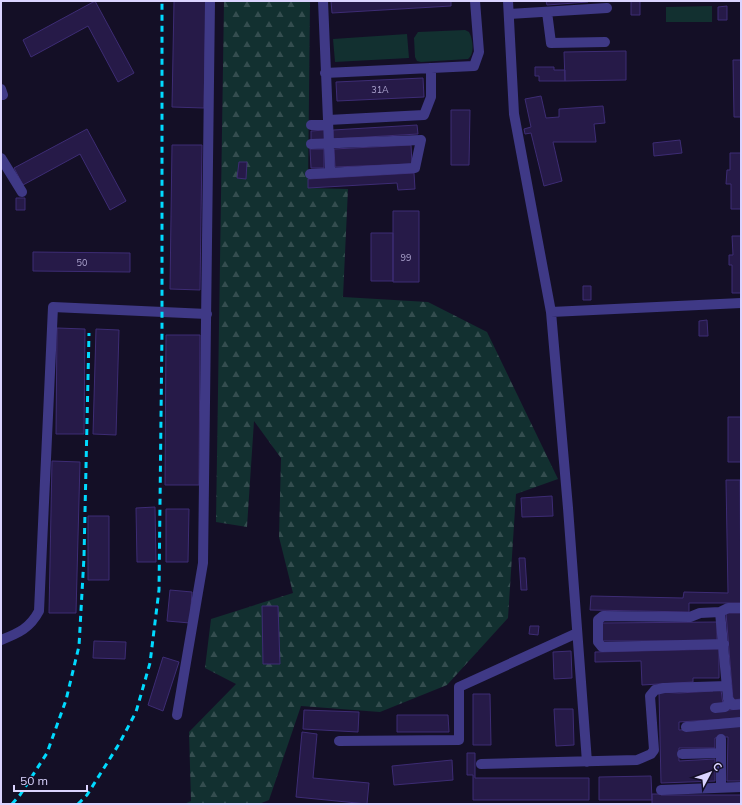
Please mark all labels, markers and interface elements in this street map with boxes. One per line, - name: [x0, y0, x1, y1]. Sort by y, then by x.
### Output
- house number: 31А: [371, 84, 389, 95]
- house number: 99: [401, 252, 411, 263]
- house number: 50: [77, 257, 87, 268]
- north arrow: [690, 753, 730, 793]
- text: С: [710, 759, 726, 774]
- scale bar: [14, 767, 87, 793]
- text: 50 m: [20, 773, 48, 788]

